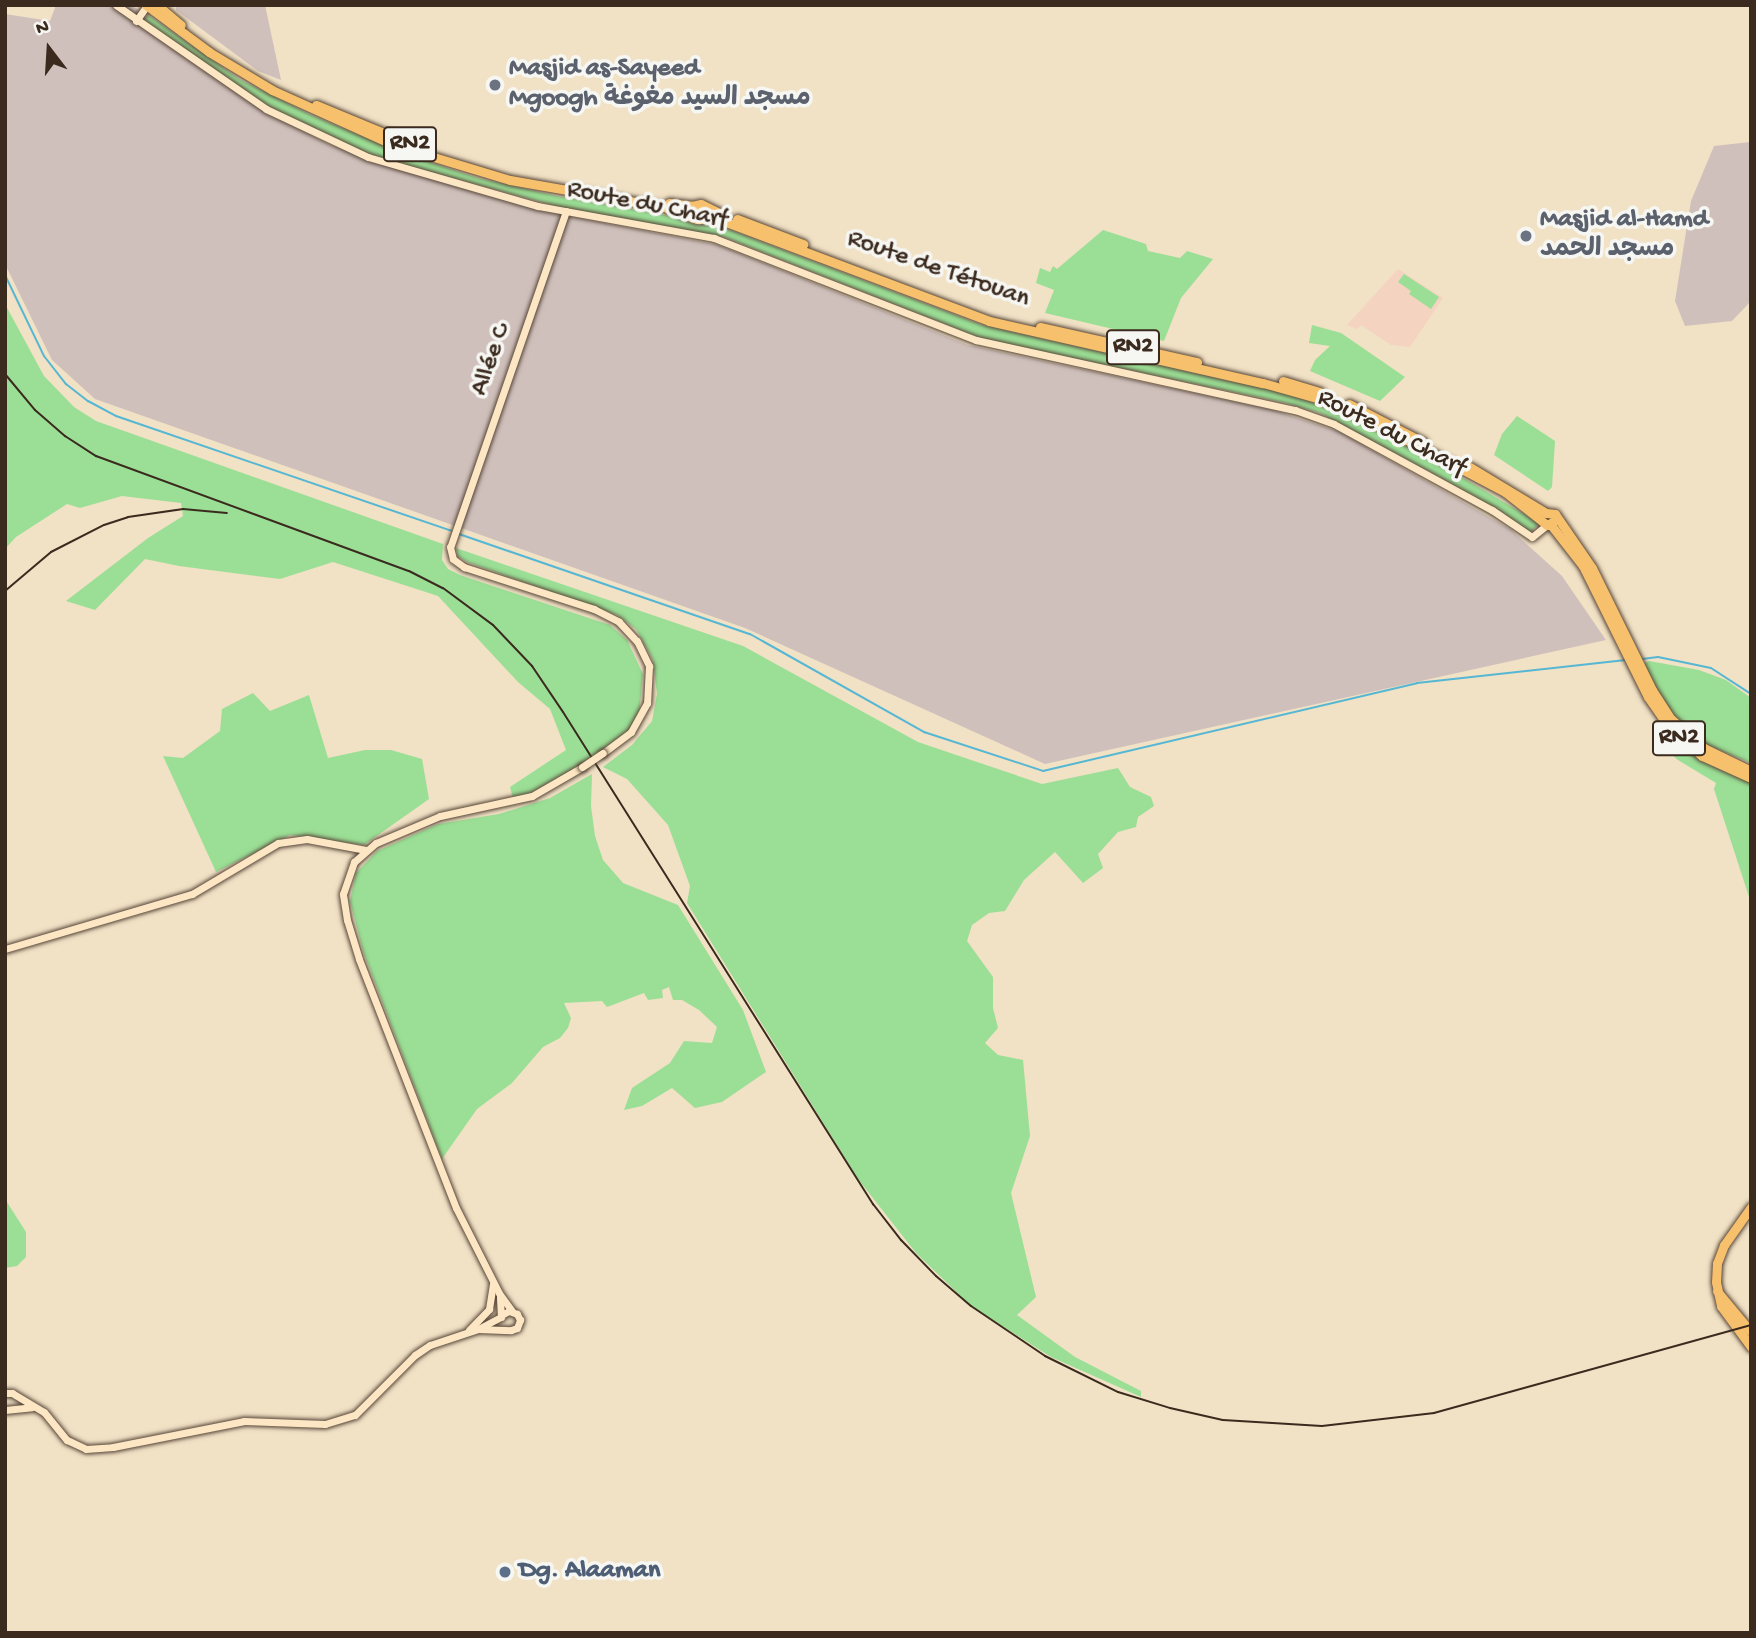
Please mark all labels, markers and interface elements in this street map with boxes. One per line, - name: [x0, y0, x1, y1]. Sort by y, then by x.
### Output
- north arrow: [14, 14, 84, 84]
- text: N: [33, 16, 52, 41]
- place label: Masjid as-Sayeed Mgoogh مسجد السيد مغوغة: [509, 54, 810, 116]
- marker: Masjid as-Sayeed Mgoogh مسجد السيد مغوغة: [487, 77, 503, 93]
- road number: RN2: [382, 124, 438, 164]
- street label: Route du Charf: [564, 175, 730, 237]
- place label: Masjid al-Hamd مسجد الحمد: [1540, 205, 1708, 266]
- street label: Route de Tétouan: [843, 224, 1033, 316]
- marker: Masjid al-Hamd مسجد الحمد: [1518, 228, 1534, 244]
- street label: Allée C: [465, 320, 519, 400]
- road number: RN2: [1105, 326, 1161, 368]
- street label: Route du Charf: [1311, 383, 1471, 485]
- road number: RN2: [1651, 718, 1707, 758]
- place label: Dg. Alaaman: [519, 1556, 660, 1588]
- marker: Dg. Alaaman: [497, 1564, 513, 1580]

